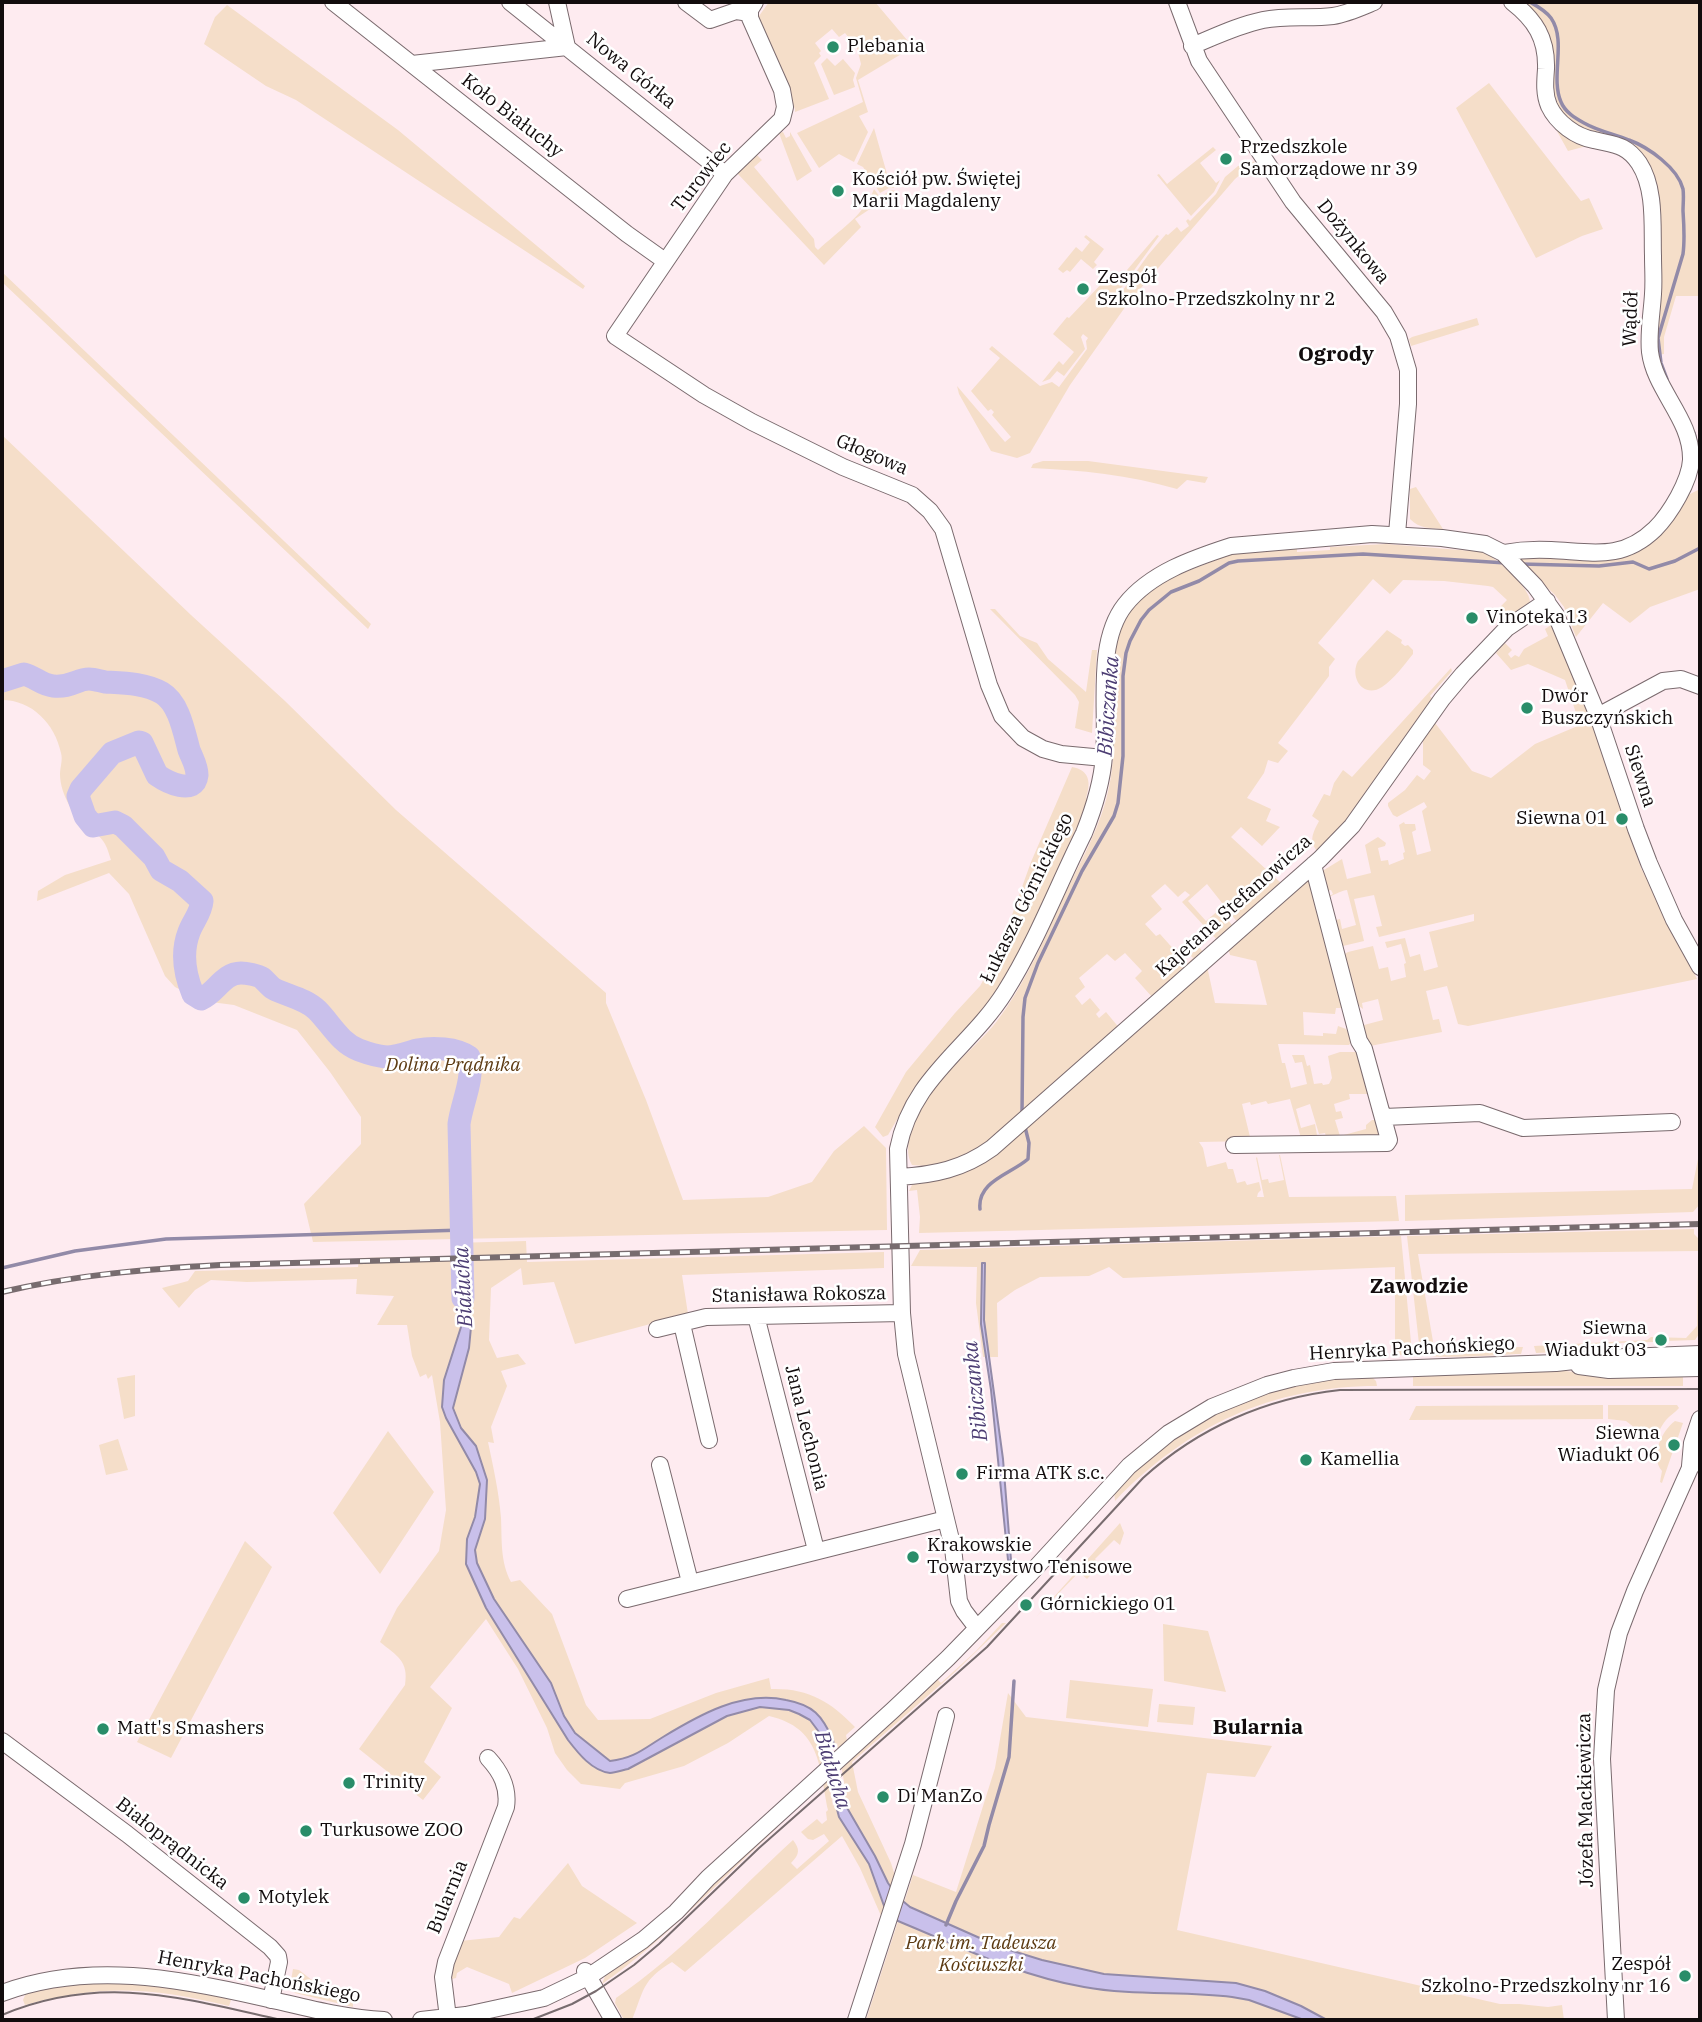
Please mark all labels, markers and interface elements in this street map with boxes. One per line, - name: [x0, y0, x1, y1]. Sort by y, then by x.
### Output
- street label: Nowa Górka: [581, 28, 681, 114]
- place label: Plebania: [847, 36, 925, 58]
- marker: Plebania: [825, 39, 841, 55]
- street label: Koło Białuchy: [457, 69, 567, 163]
- street label: Turowiec: [667, 137, 737, 217]
- place label: Przedszkole Samorządowe nr 39: [1240, 137, 1418, 181]
- marker: Przedszkole Samorządowe nr 39: [1218, 151, 1234, 167]
- place label: Kościół pw. Świętej Marii Magdaleny: [852, 169, 1021, 213]
- marker: Kościół pw. Świętej Marii Magdaleny: [830, 183, 846, 199]
- street label: Dożynkowa: [1312, 195, 1394, 289]
- place label: Zespół Szkolno-Przedszkolny nr 2: [1097, 267, 1336, 311]
- marker: Zespół Szkolno-Przedszkolny nr 2: [1075, 281, 1091, 297]
- street label: Wądół: [1619, 291, 1643, 347]
- district label: Ogrody: [1298, 342, 1374, 368]
- street label: Głogowa: [833, 430, 911, 480]
- place label: Vinoteka13: [1486, 607, 1588, 629]
- marker: Vinoteka13: [1464, 610, 1480, 626]
- water label: Bibiczanka: [1093, 655, 1125, 757]
- place label: Dwór Buszczyńskich: [1541, 686, 1673, 730]
- marker: Dwór Buszczyńskich: [1519, 700, 1535, 716]
- street label: Siewna: [1619, 742, 1661, 810]
- place label: Siewna 01: [1516, 808, 1608, 830]
- street label: Łukasza Górnickiego: [976, 809, 1078, 987]
- marker: Siewna 01: [1614, 811, 1630, 827]
- street label: Kajetana Stefanowicza: [1151, 830, 1317, 982]
- park label: Dolina Prądnika: [386, 1055, 520, 1077]
- water label: Białucha: [449, 1246, 479, 1328]
- district label: Zawodzie: [1370, 1274, 1468, 1300]
- street label: Stanisława Rokosza: [711, 1282, 887, 1308]
- place label: Siewna Wiadukt 03: [1544, 1318, 1647, 1362]
- street label: Henryka Pachońskiego: [1308, 1332, 1516, 1366]
- marker: Siewna Wiadukt 03: [1653, 1332, 1669, 1348]
- water label: Bibiczanka: [958, 1340, 994, 1442]
- street label: Jana Lechonia: [779, 1363, 833, 1493]
- place label: Siewna Wiadukt 06: [1557, 1423, 1660, 1467]
- marker: Siewna Wiadukt 06: [1666, 1437, 1682, 1453]
- place label: Kamellia: [1320, 1449, 1400, 1471]
- marker: Kamellia: [1298, 1452, 1314, 1468]
- place label: Firma ATK s.c.: [976, 1463, 1105, 1485]
- marker: Firma ATK s.c.: [954, 1466, 970, 1482]
- place label: Krakowskie Towarzystwo Tenisowe: [927, 1535, 1132, 1579]
- marker: Krakowskie Towarzystwo Tenisowe: [905, 1549, 921, 1565]
- place label: Górnickiego 01: [1040, 1594, 1176, 1616]
- marker: Górnickiego 01: [1018, 1597, 1034, 1613]
- street label: Józefa Mackiewicza: [1573, 1713, 1599, 1887]
- district label: Bularnia: [1213, 1715, 1303, 1741]
- place label: Matt's Smashers: [117, 1718, 264, 1740]
- marker: Matt's Smashers: [95, 1721, 111, 1737]
- water label: Białucha: [808, 1728, 856, 1812]
- place label: Trinity: [363, 1772, 424, 1794]
- marker: Trinity: [341, 1775, 357, 1791]
- place label: Di ManZo: [897, 1786, 983, 1808]
- marker: Di ManZo: [875, 1789, 891, 1805]
- street label: Białoprądnicka: [111, 1793, 233, 1895]
- place label: Turkusowe ZOO: [320, 1820, 463, 1842]
- marker: Turkusowe ZOO: [298, 1823, 314, 1839]
- street label: Bularnia: [423, 1857, 473, 1937]
- place label: Motylek: [258, 1887, 329, 1909]
- marker: Motylek: [236, 1890, 252, 1906]
- park label: Park im. Tadeusza Kościuszki: [905, 1933, 1057, 1977]
- street label: Henryka Pachońskiego: [156, 1946, 362, 2008]
- place label: Zespół Szkolno-Przedszkolny nr 16: [1421, 1954, 1671, 1998]
- marker: Zespół Szkolno-Przedszkolny nr 16: [1677, 1968, 1693, 1984]

